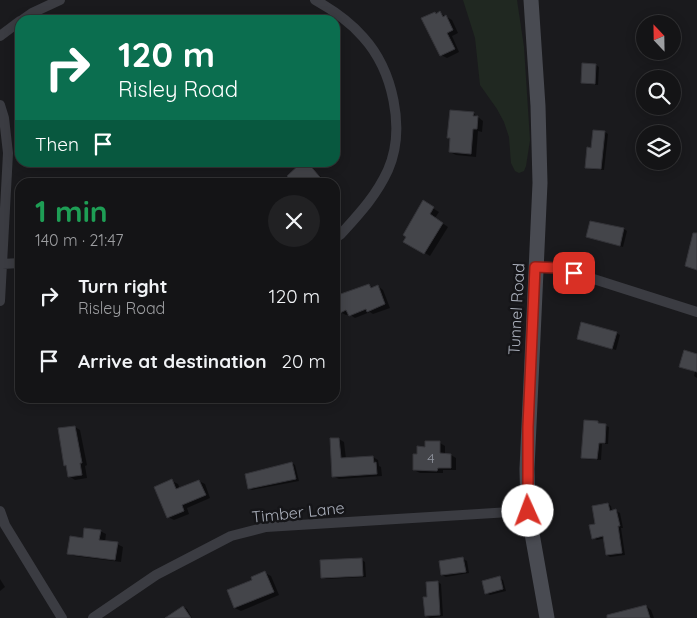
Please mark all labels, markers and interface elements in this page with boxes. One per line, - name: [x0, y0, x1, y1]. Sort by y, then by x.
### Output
- north arrow: [636, 15, 681, 60]
- map controls: [636, 15, 681, 170]
- text: 120 m: [118, 32, 215, 76]
- icon: right: [35, 35, 100, 100]
- button: search: [636, 70, 681, 115]
- text: Risley Road: [118, 75, 238, 103]
- button: layers: [636, 125, 681, 170]
- icon: arrive: [89, 130, 117, 158]
- text: Then: [35, 132, 79, 156]
- text: 1 min: [35, 192, 108, 230]
- button: close: [268, 195, 320, 247]
- text: 140 m · 21:47: [35, 230, 123, 250]
- pin: [553, 252, 595, 294]
- icon: arrive: [560, 259, 588, 287]
- street label: Tunnel Road: [504, 262, 528, 356]
- text: Turn right: [78, 274, 167, 298]
- icon: right: [35, 282, 63, 310]
- text: 120 m: [269, 284, 320, 308]
- text: Risley Road: [78, 298, 165, 318]
- icon: arrive: [35, 347, 63, 375]
- text: Arrive at destination: [78, 349, 267, 373]
- text: 20 m: [282, 349, 326, 373]
- house number: 4: [427, 449, 435, 467]
- position arrow: [501, 484, 553, 536]
- street label: Timber Lane: [250, 497, 346, 527]

